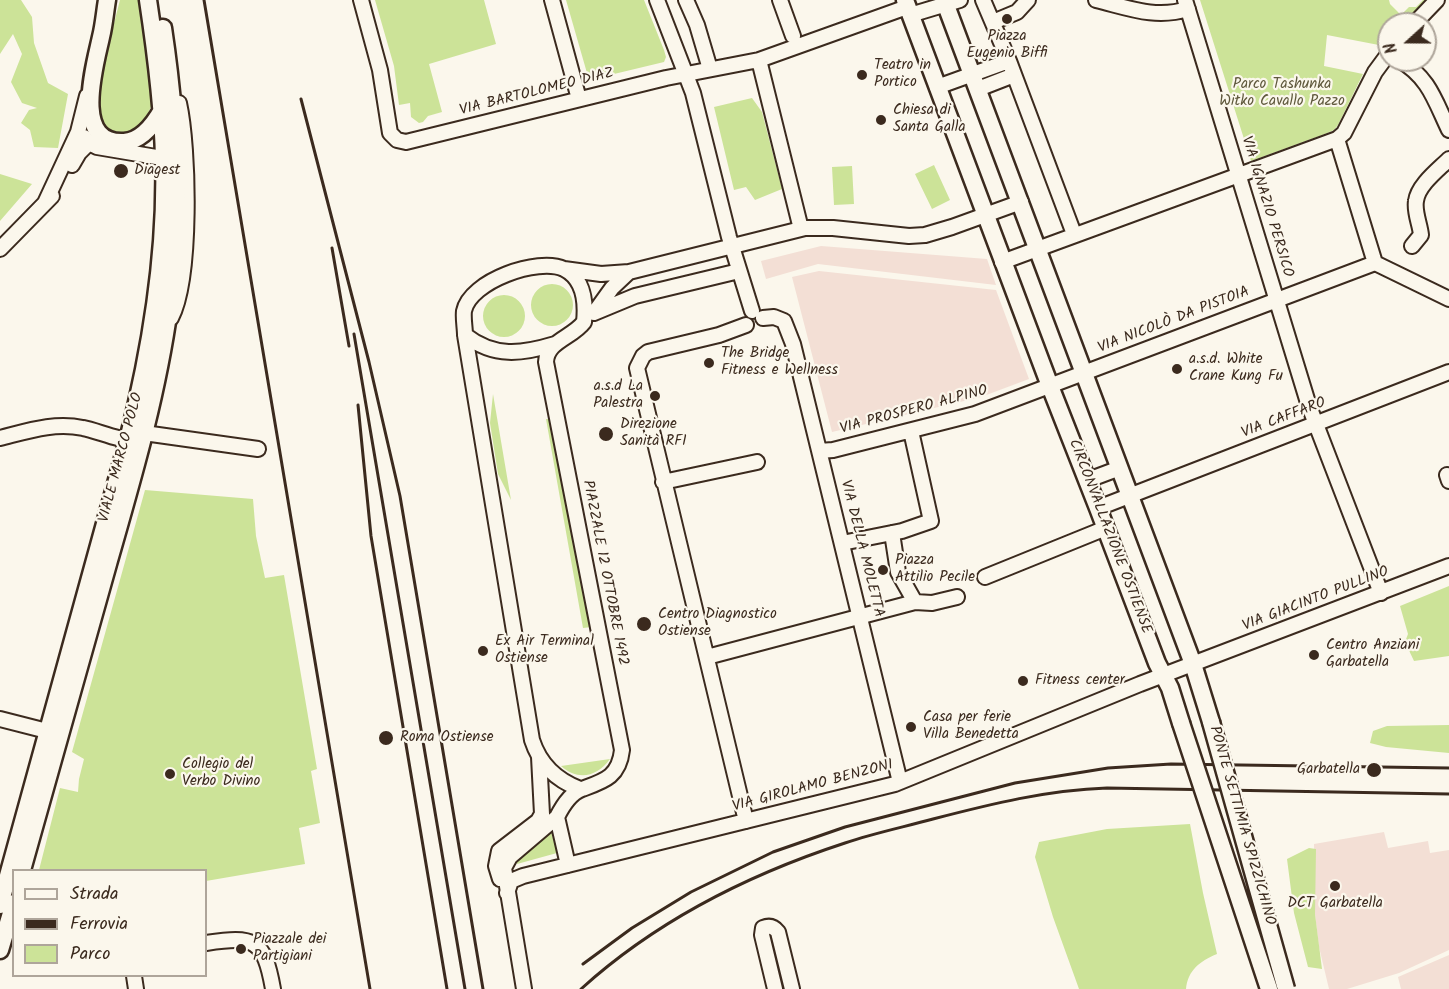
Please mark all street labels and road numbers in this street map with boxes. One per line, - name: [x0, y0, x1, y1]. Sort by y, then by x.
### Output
- street label: VIA BARTOLOMEO DIAZ: [458, 65, 616, 121]
- street label: VIA IGNAZIO PERSICO: [1236, 134, 1296, 280]
- street label: VIA NICOLÒ DA PISTOIA: [1096, 284, 1252, 358]
- street label: VIA PROSPERO ALPINO: [838, 383, 990, 439]
- street label: VIALE MARCO POLO: [96, 391, 148, 525]
- street label: VIA CAFFARO: [1239, 395, 1329, 443]
- street label: CIRCONVALLAZIONE OSTIENSE: [1064, 437, 1154, 637]
- street label: VIA DELLA MOLETTA: [835, 478, 887, 620]
- street label: PIAZZALE 12 OTTOBRE 1492: [577, 479, 631, 667]
- street label: VIA GIACINTO PULLINO: [1240, 564, 1392, 636]
- street label: PONTE SETTIMIA SPIZZICHINO: [1204, 724, 1278, 928]
- street label: VIA GIROLAMO BENZONI: [731, 757, 895, 817]

